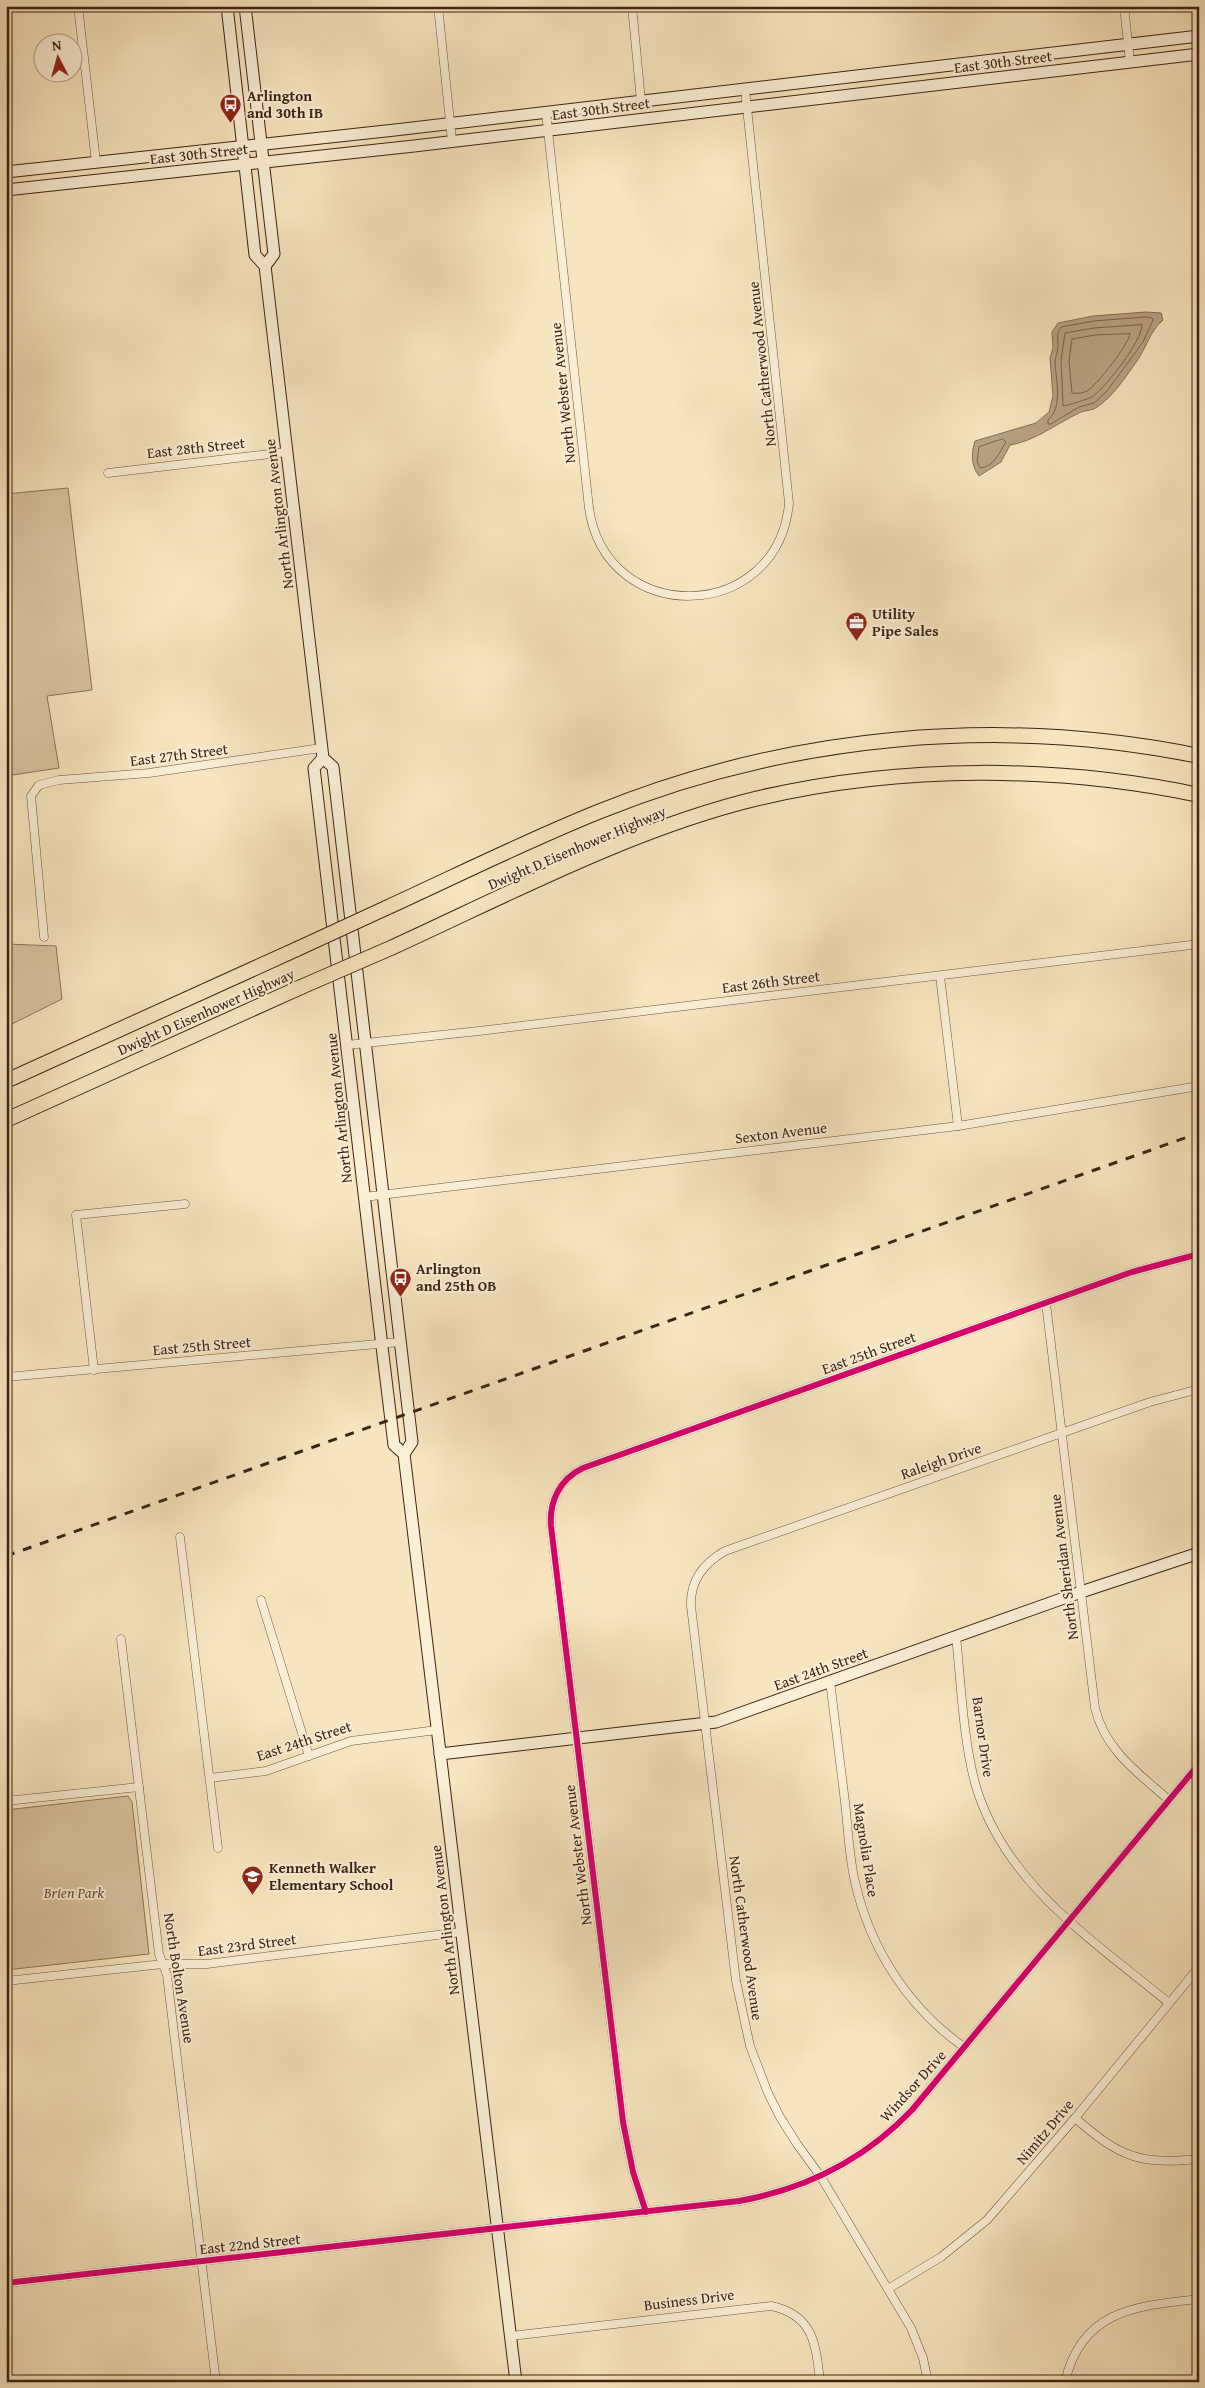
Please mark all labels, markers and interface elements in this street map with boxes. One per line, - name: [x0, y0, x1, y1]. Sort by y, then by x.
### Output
- north arrow: [32, 32, 82, 82]
- text: N: [51, 35, 63, 56]
- street label: East 30th Street: [953, 45, 1054, 78]
- place label: Arlington and 30th IB: [247, 85, 323, 123]
- street label: East 30th Street: [551, 92, 652, 125]
- bus stop icon: Arlington and 30th IB: [219, 93, 243, 124]
- street label: East 30th Street: [149, 138, 250, 169]
- street label: North Catherwood Avenue: [742, 280, 781, 448]
- street label: North Webster Avenue: [545, 322, 580, 465]
- street label: East 28th Street: [146, 432, 247, 463]
- street label: North Arlington Avenue: [259, 438, 298, 590]
- place label: Utility Pipe Sales: [872, 603, 939, 641]
- office icon: Utility Pipe Sales: [844, 611, 868, 642]
- street label: East 27th Street: [129, 738, 230, 771]
- street label: Dwight D Eisenhower Highway: [484, 800, 670, 895]
- street label: Dwight D Eisenhower Highway: [114, 963, 298, 1060]
- street label: East 26th Street: [721, 965, 822, 998]
- street label: North Arlington Avenue: [320, 1032, 357, 1184]
- street label: Sexton Avenue: [734, 1116, 828, 1149]
- place label: Arlington and 25th OB: [416, 1258, 497, 1296]
- bus stop icon: Arlington and 25th OB: [388, 1266, 412, 1297]
- street label: East 25th Street: [819, 1326, 919, 1379]
- street label: East 25th Street: [152, 1331, 253, 1360]
- street label: Raleigh Drive: [898, 1437, 984, 1484]
- street label: North Sheridan Avenue: [1044, 1493, 1083, 1641]
- street label: East 24th Street: [771, 1642, 871, 1695]
- street label: Barnor Drive: [967, 1695, 1000, 1778]
- street label: East 24th Street: [254, 1715, 355, 1766]
- street label: North Webster Avenue: [558, 1784, 597, 1927]
- street label: Magnolia Place: [849, 1801, 884, 1898]
- street label: North Arlington Avenue: [425, 1844, 464, 1996]
- street label: North Catherwood Avenue: [725, 1854, 768, 2022]
- place label: Kenneth Walker Elementary School: [269, 1857, 394, 1895]
- school or university icon: Kenneth Walker Elementary School: [241, 1865, 265, 1896]
- park label: Brien Park: [43, 1882, 104, 1903]
- street label: North Bolton Avenue: [159, 1911, 200, 2045]
- street label: East 23rd Street: [197, 1928, 298, 1961]
- street label: Windsor Drive: [875, 2045, 951, 2126]
- street label: Nimitz Drive: [1011, 2095, 1078, 2169]
- street label: East 22nd Street: [198, 2228, 302, 2259]
- street label: Business Drive: [642, 2284, 735, 2315]

